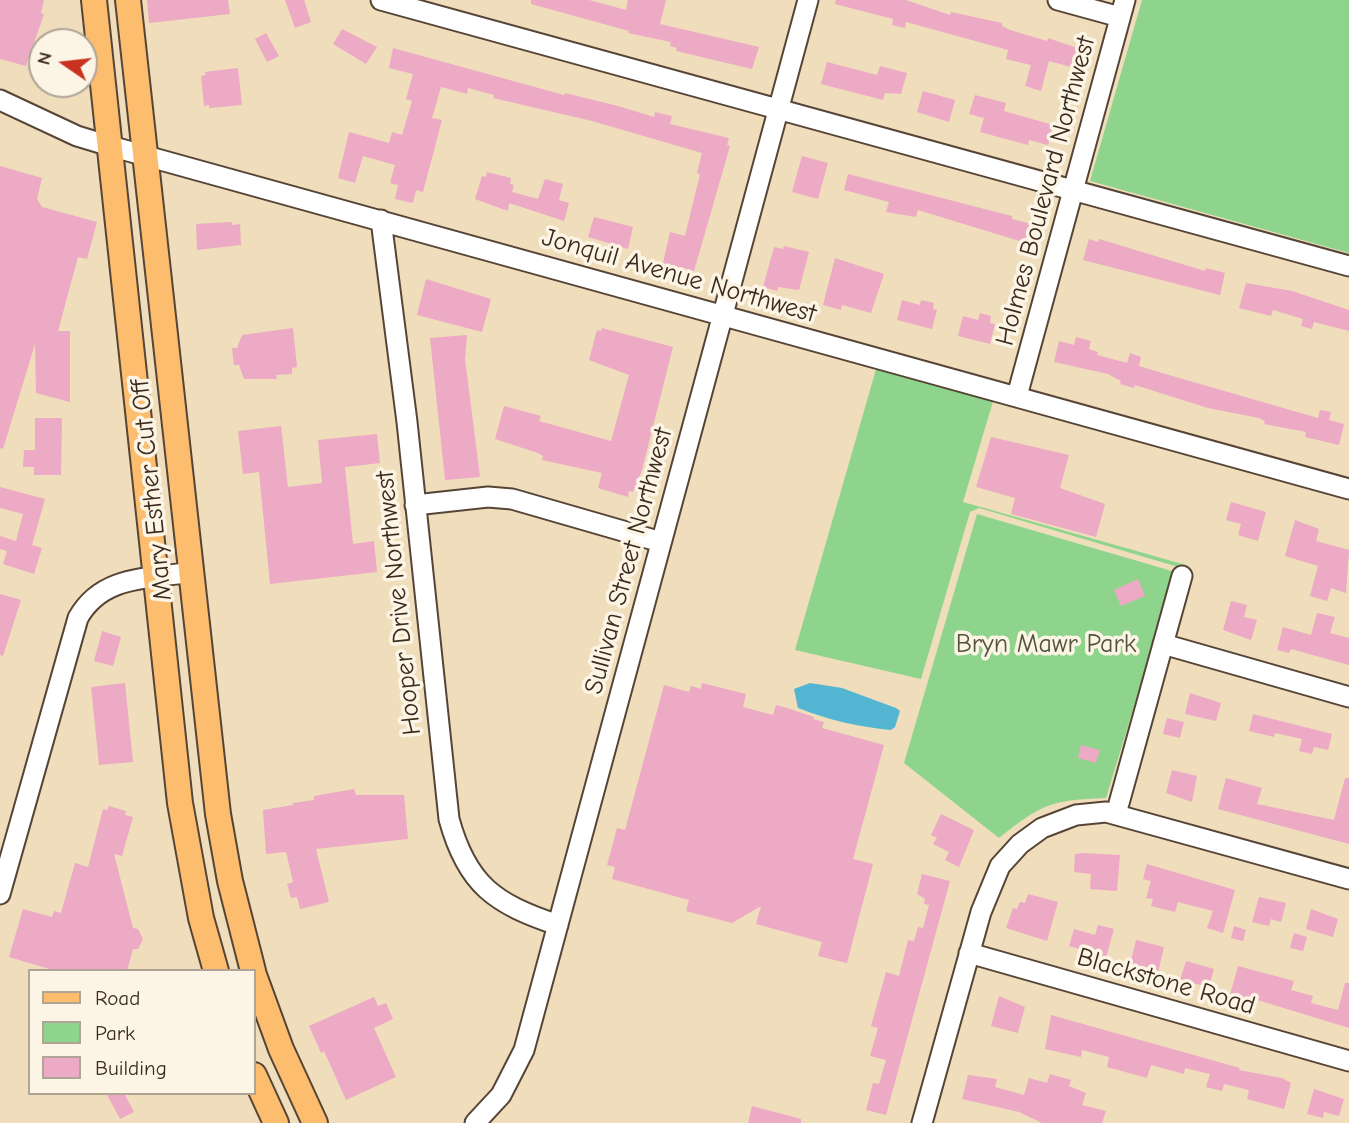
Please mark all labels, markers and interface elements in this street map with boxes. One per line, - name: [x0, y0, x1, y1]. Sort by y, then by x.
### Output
- north arrow: [28, 28, 98, 98]
- street label: Holmes Boulevard Northwest: [990, 33, 1102, 349]
- text: N: [32, 50, 57, 67]
- street label: Jonquil Avenue Northwest: [538, 222, 820, 330]
- street label: Mary Esther Cut Off: [125, 378, 179, 602]
- street label: Sullivan Street Northwest: [578, 424, 680, 698]
- street label: Hooper Drive Northwest: [370, 469, 428, 737]
- park label: Bryn Mawr Park: [956, 629, 1136, 661]
- street label: Blackstone Road: [1073, 942, 1259, 1022]
- legend: [28, 969, 256, 1095]
- text: Road: [95, 986, 140, 1010]
- text: Park: [95, 1021, 135, 1045]
- text: Building: [95, 1056, 167, 1080]

